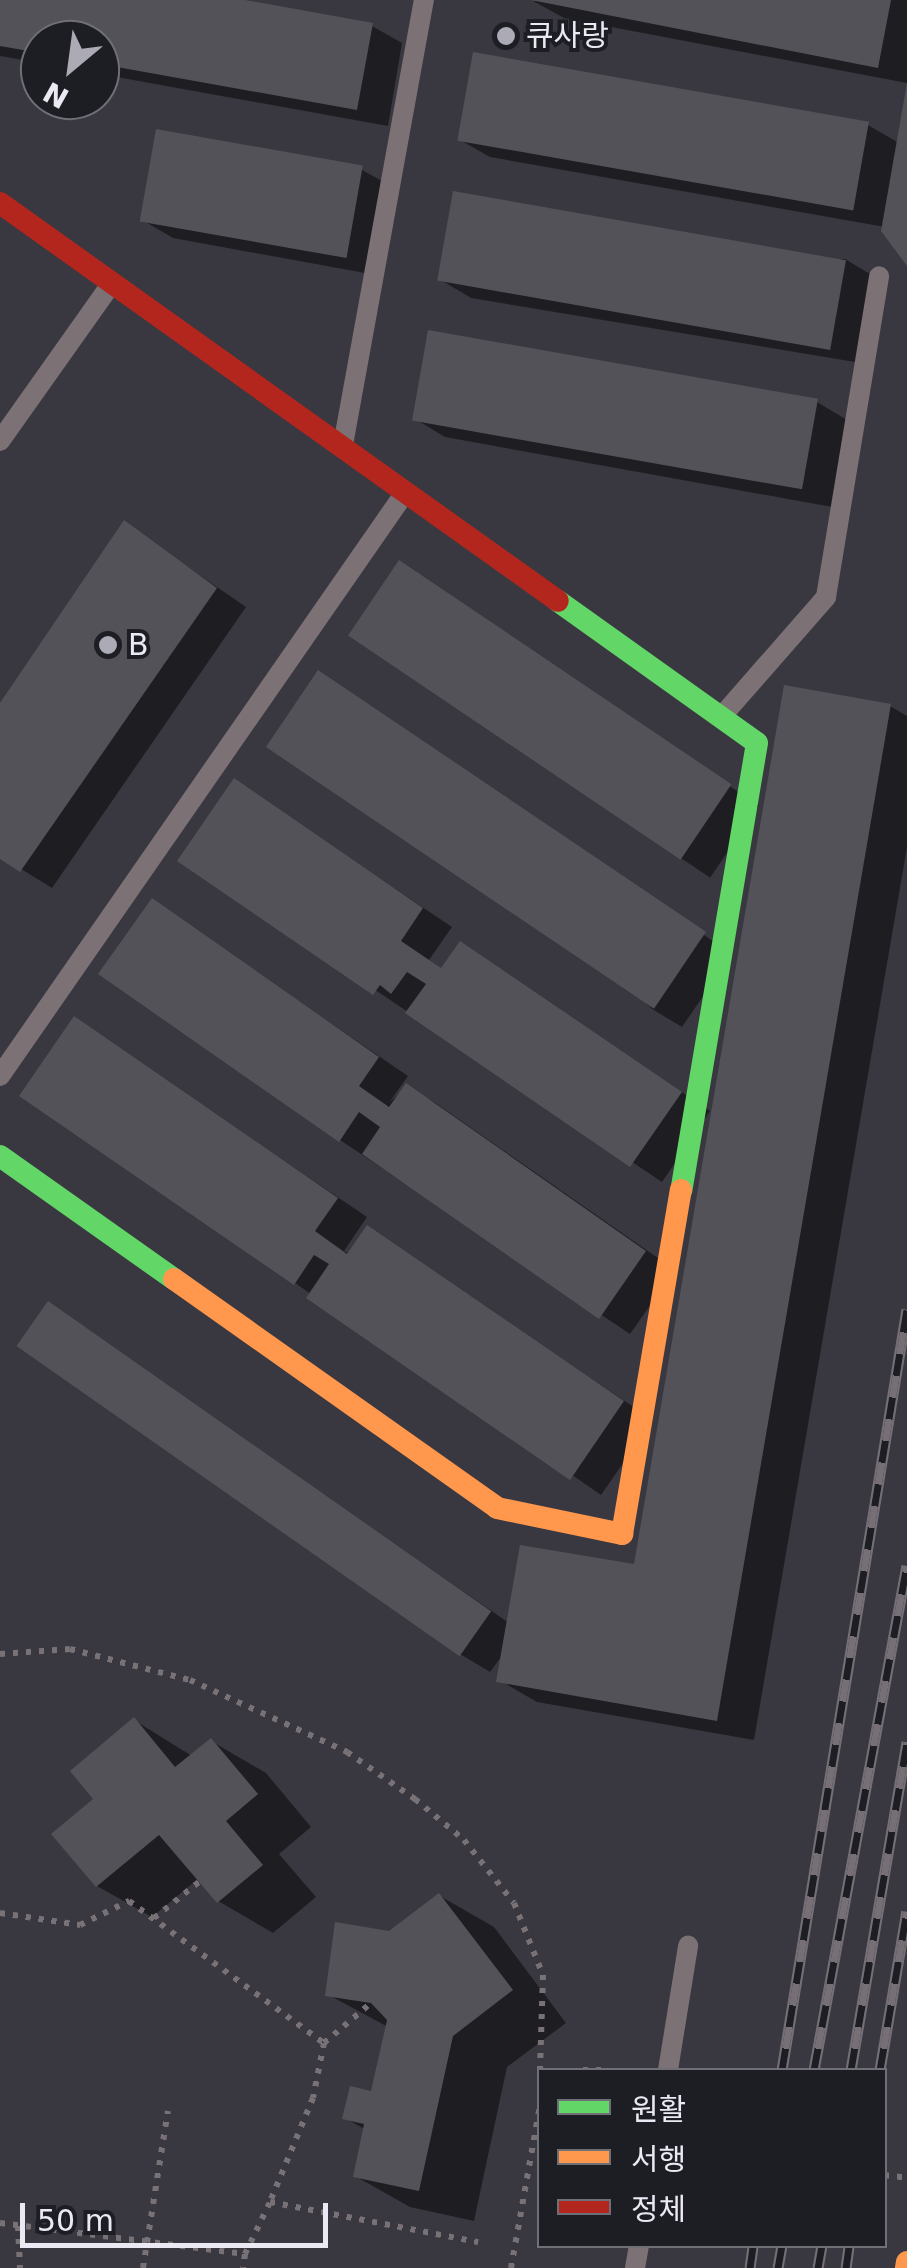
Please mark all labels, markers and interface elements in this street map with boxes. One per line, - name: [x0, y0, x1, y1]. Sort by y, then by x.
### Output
- place label: 큐사랑: [526, 18, 609, 54]
- north arrow: [20, 20, 120, 120]
- marker: 큐사랑: [495, 25, 517, 47]
- text: N: [38, 75, 74, 115]
- place label: B: [128, 627, 149, 663]
- marker: B: [97, 634, 119, 656]
- legend: [537, 2068, 887, 2248]
- text: 원활: [631, 2092, 686, 2127]
- text: 서행: [631, 2142, 686, 2177]
- scale bar: [25, 2183, 332, 2245]
- text: 정체: [631, 2192, 686, 2227]
- text: 50 m: [37, 2203, 114, 2238]

